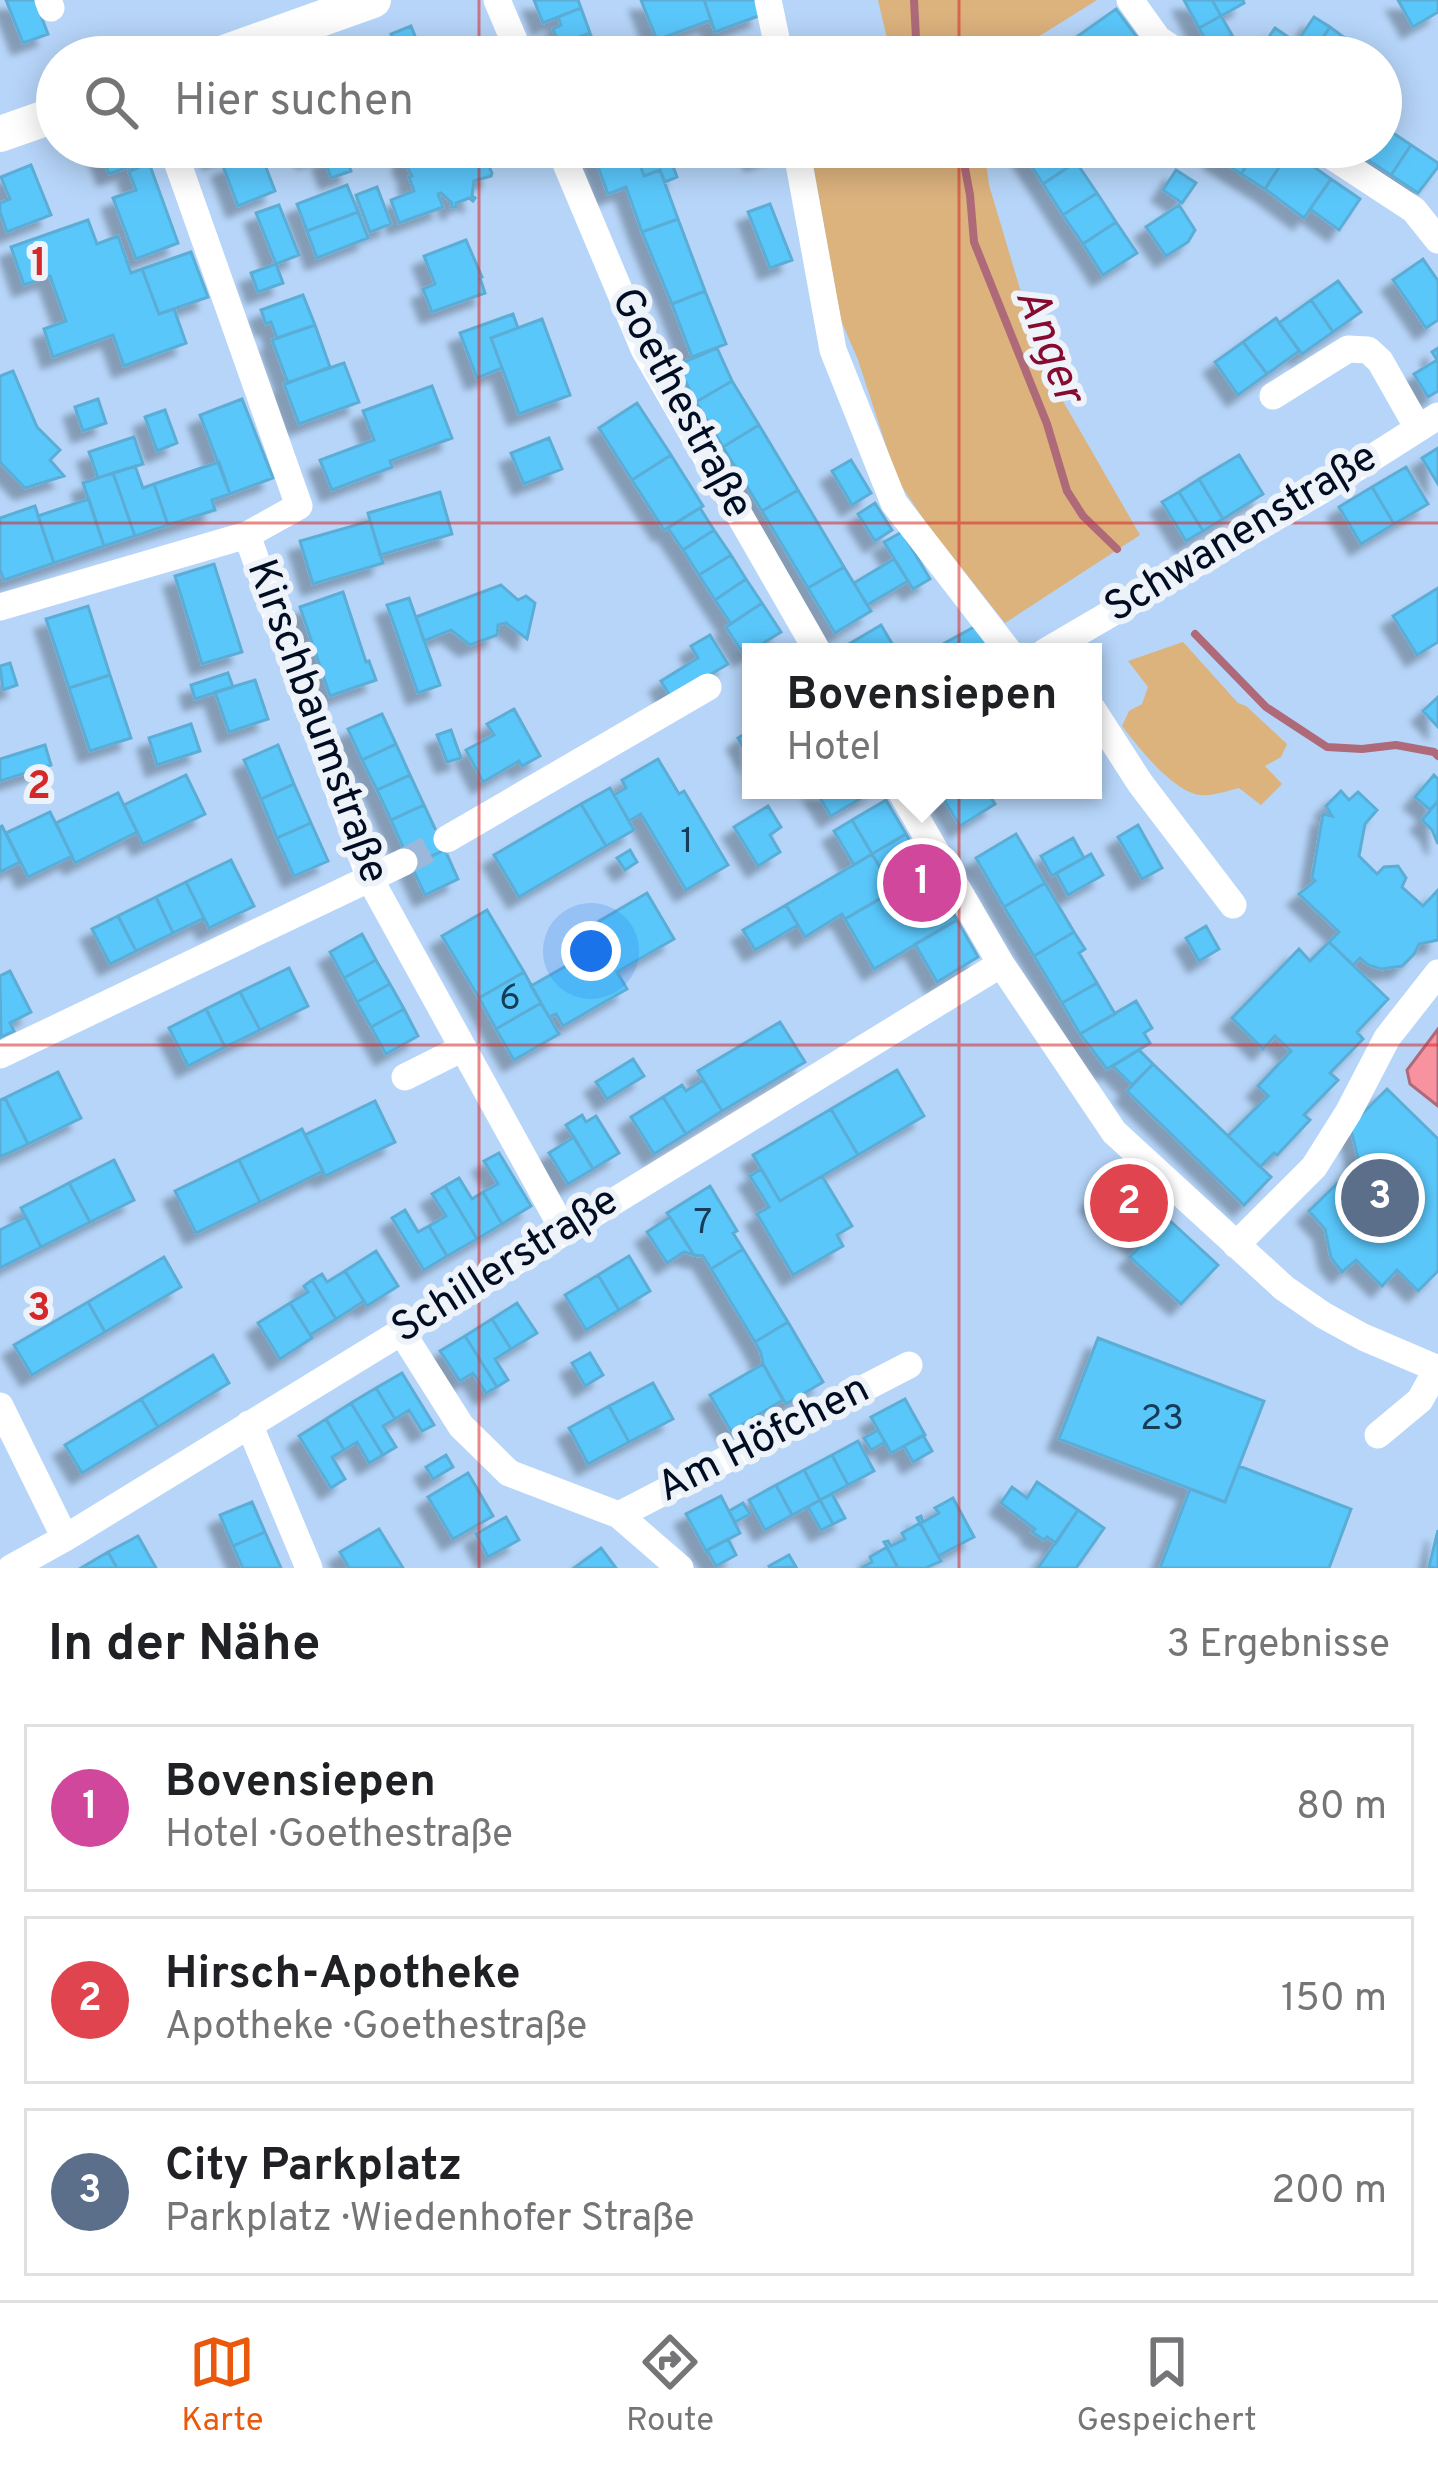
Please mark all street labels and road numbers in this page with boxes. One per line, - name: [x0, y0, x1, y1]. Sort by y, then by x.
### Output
- street label: Goethestraße: [597, 280, 763, 528]
- street label: Schwanenstraße: [1096, 432, 1388, 636]
- street label: Kirschbaumstraße: [233, 553, 399, 891]
- street label: Schillerstraße: [383, 1175, 629, 1357]
- street label: Am Höfchen: [649, 1364, 879, 1516]

